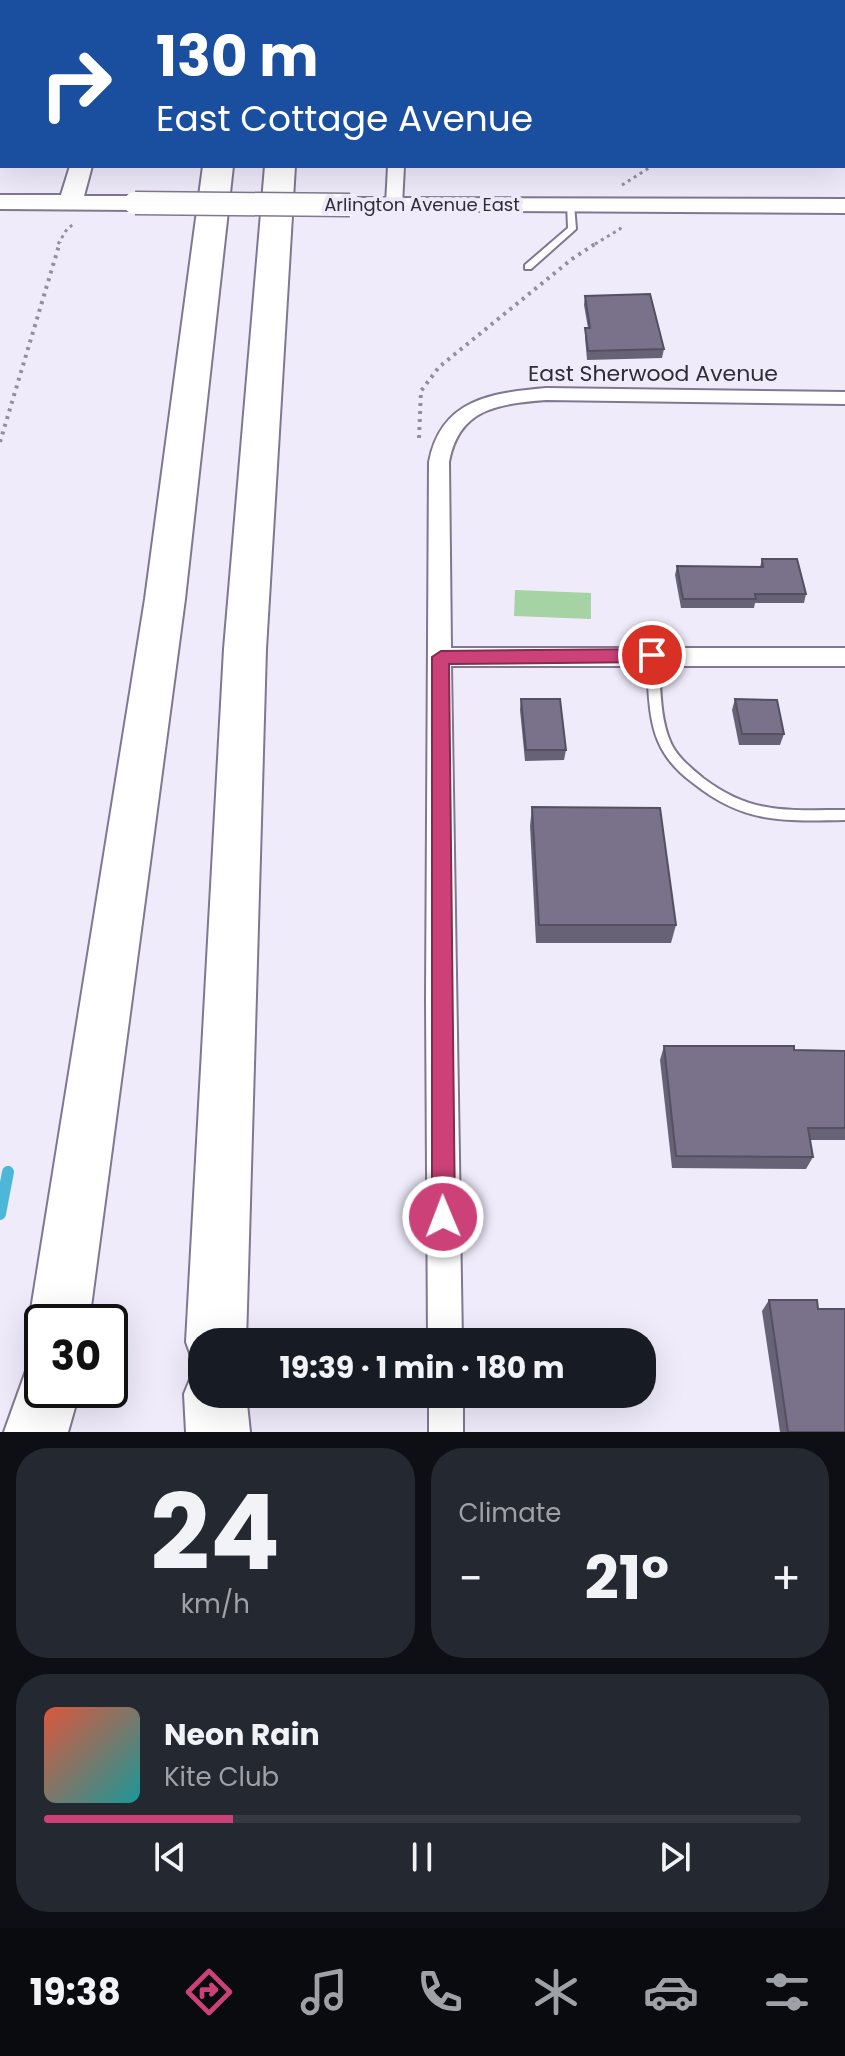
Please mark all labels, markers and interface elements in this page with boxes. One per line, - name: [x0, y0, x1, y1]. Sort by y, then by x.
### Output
- text: 130 m: [156, 17, 319, 96]
- icon: right: [24, 32, 128, 136]
- text: East Cottage Avenue: [156, 93, 533, 144]
- street label: Arlington Avenue East: [324, 192, 520, 217]
- street label: East Sherwood Avenue: [528, 358, 778, 389]
- pin: [618, 621, 686, 689]
- icon: arrive: [630, 633, 674, 677]
- position arrow: [401, 1175, 485, 1259]
- speed limit sign: 30: [24, 1304, 128, 1408]
- text: 19:39 · 1 min · 180 m: [279, 1346, 565, 1389]
- text: 24: [150, 1460, 280, 1605]
- text: Climate: [459, 1495, 561, 1531]
- text: 21°: [585, 1536, 669, 1620]
- text: −: [459, 1548, 483, 1609]
- text: +: [771, 1548, 801, 1609]
- text: km/h: [181, 1586, 250, 1622]
- text: Neon Rain: [164, 1713, 320, 1756]
- text: Kite Club: [164, 1759, 279, 1795]
- icon: previous: [148, 1835, 192, 1879]
- icon: pause: [400, 1835, 444, 1879]
- icon: next: [653, 1835, 697, 1879]
- icon: directions: [181, 1964, 237, 2020]
- icon: music: [296, 1964, 352, 2020]
- icon: phone: [412, 1964, 468, 2020]
- icon: climate: [528, 1964, 584, 2020]
- icon: car: [643, 1964, 699, 2020]
- icon: filters: [759, 1964, 815, 2020]
- text: 19:38: [30, 1967, 121, 2018]

